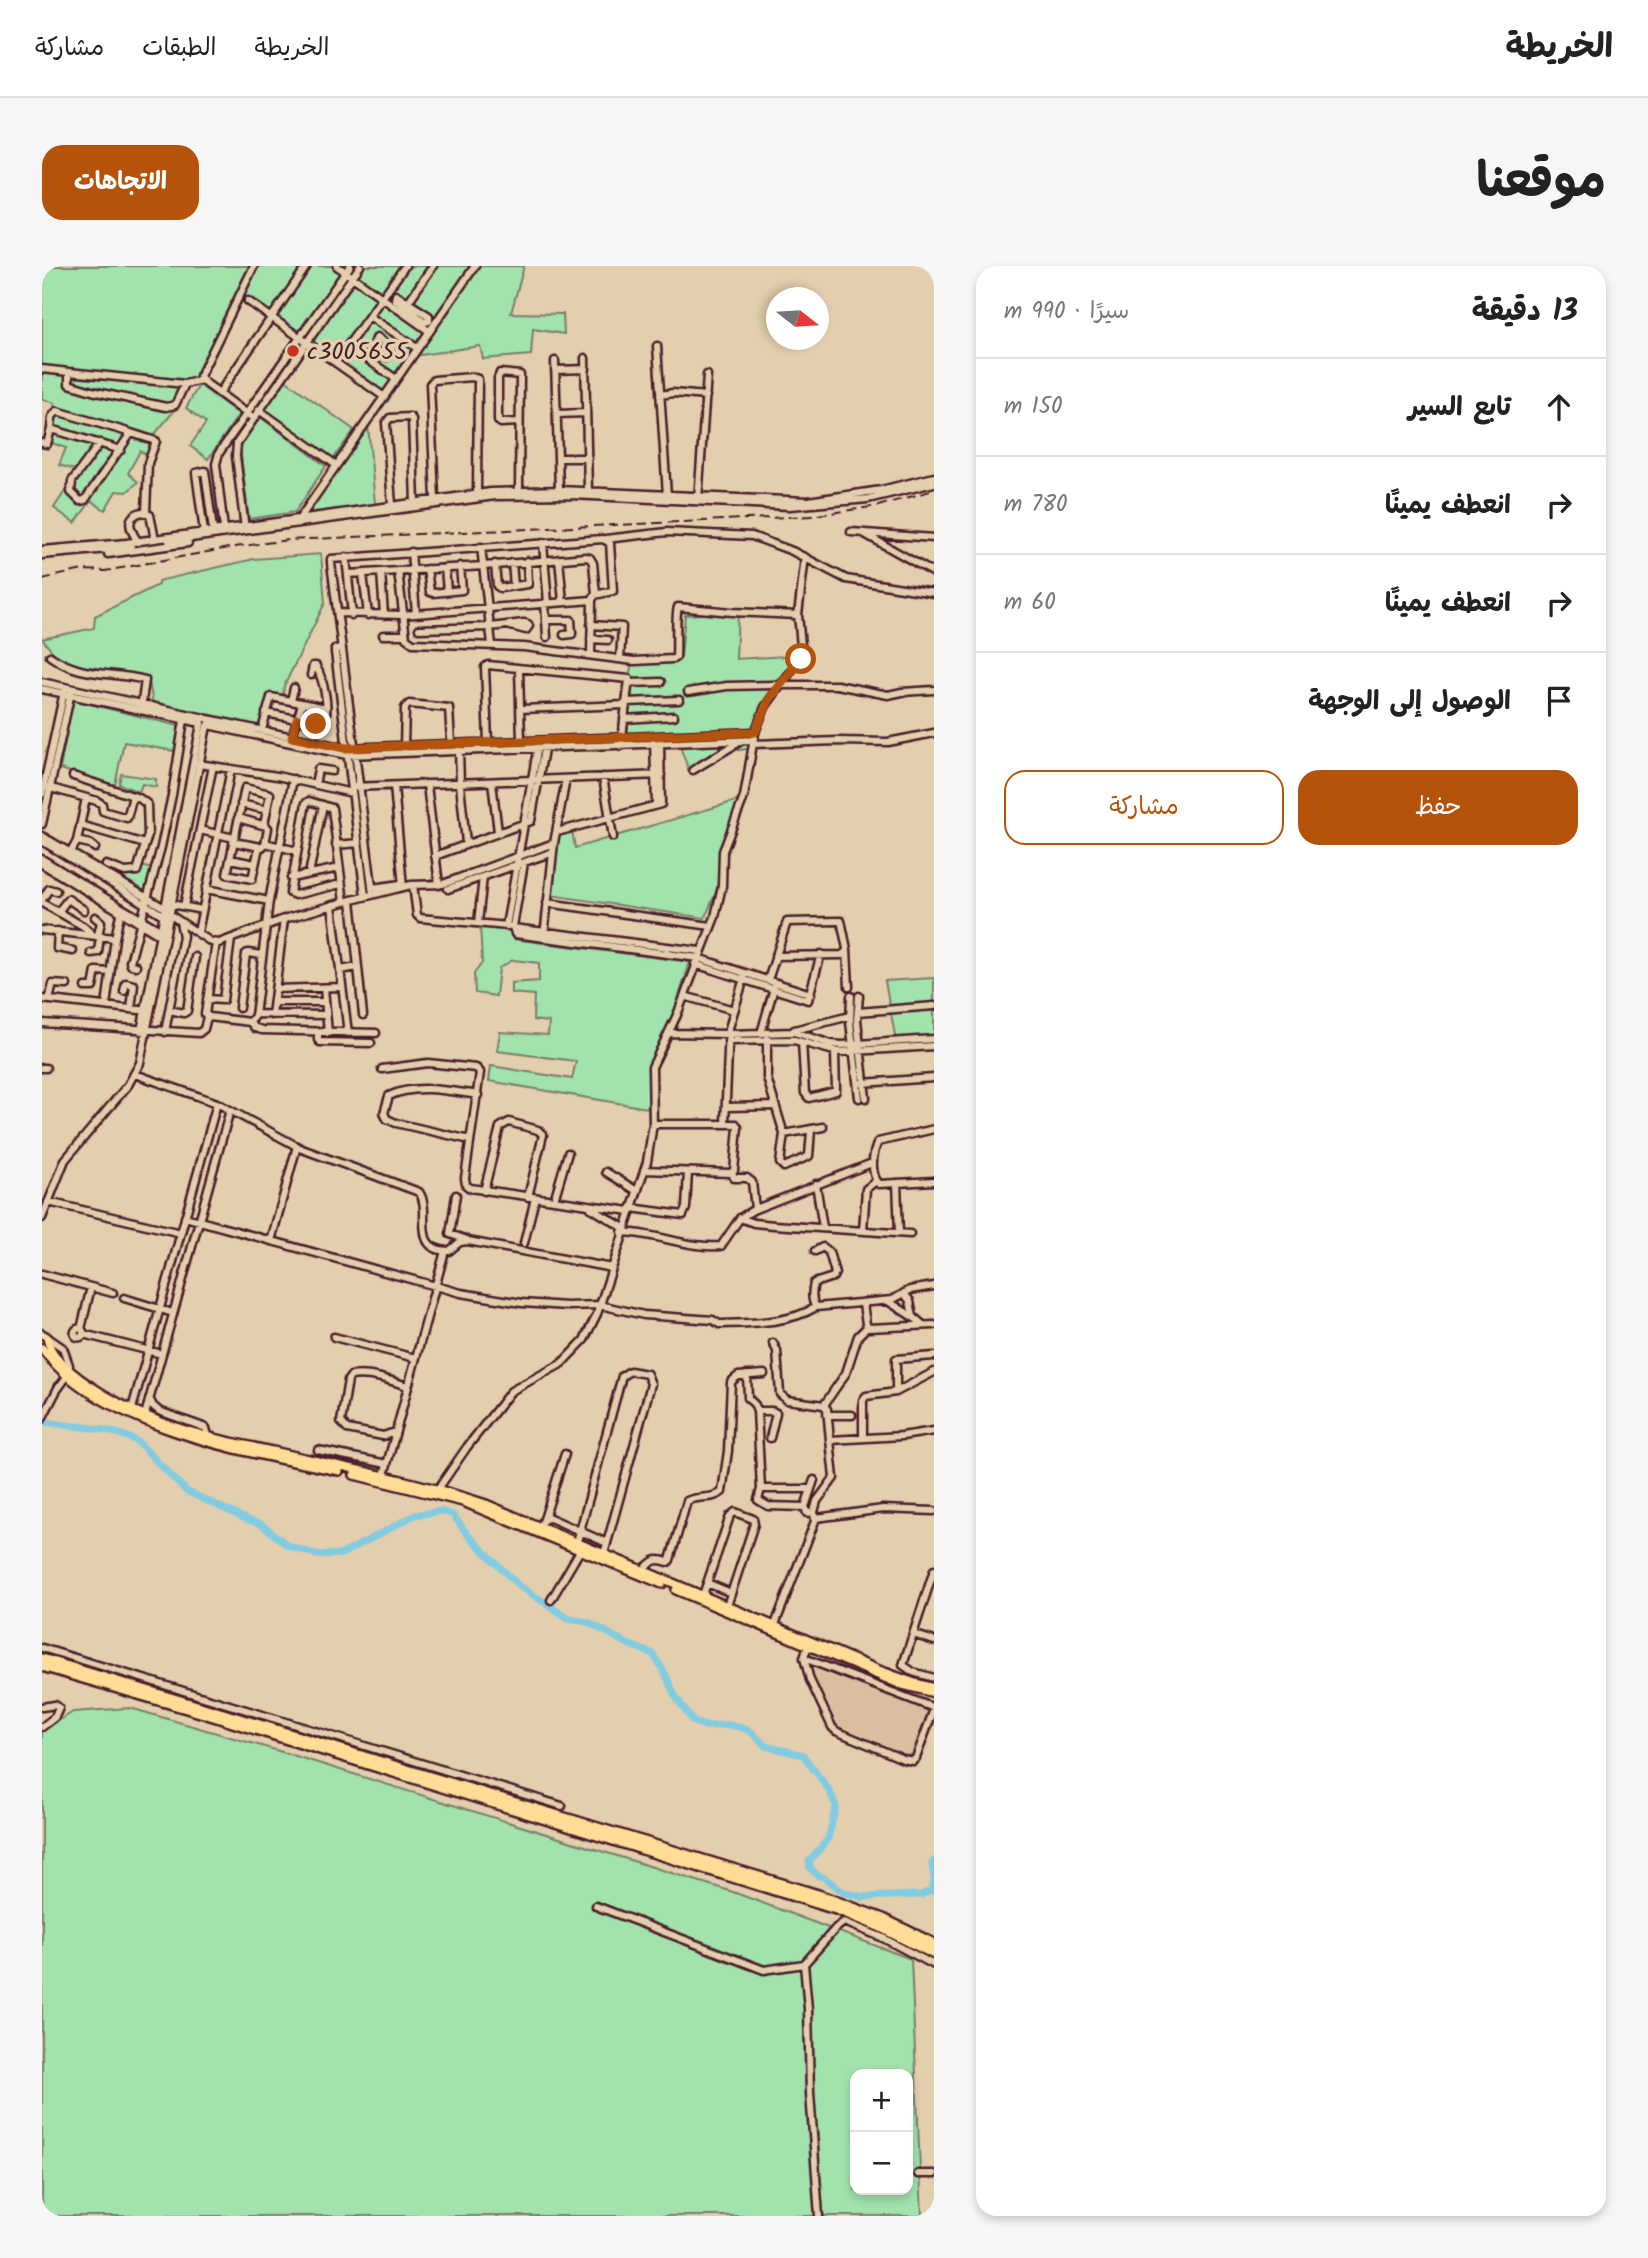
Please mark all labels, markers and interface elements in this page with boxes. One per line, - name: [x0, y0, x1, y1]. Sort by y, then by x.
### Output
- text: الخريطة: [1506, 22, 1613, 75]
- text: مشاركة: [35, 29, 104, 68]
- text: الطبقات: [142, 29, 217, 68]
- text: الخريطة: [255, 29, 329, 68]
- text: موقعنا: [1476, 144, 1606, 222]
- button: الاتجاهات: [42, 145, 199, 220]
- north arrow: [766, 287, 829, 350]
- text: 13 دقيقة: [1472, 288, 1578, 336]
- text: سيرًا · 990 m: [1004, 294, 1129, 330]
- place label: c3005655: [307, 333, 410, 372]
- marker: c3005655: [285, 343, 301, 359]
- text: تابع السير: [1408, 387, 1511, 429]
- icon: ahead: [1540, 388, 1578, 426]
- text: 150 m: [1004, 389, 1063, 425]
- text: انعطف يمينًا: [1385, 485, 1511, 527]
- icon: right: [1540, 486, 1578, 524]
- text: 780 m: [1004, 487, 1068, 523]
- text: انعطف يمينًا: [1385, 583, 1511, 625]
- icon: right: [1540, 584, 1578, 622]
- text: 60 m: [1004, 585, 1056, 621]
- route start: [785, 643, 816, 674]
- text: الوصول إلى الوجهة: [1308, 681, 1511, 723]
- icon: arrive: [1540, 682, 1578, 720]
- route end: [300, 708, 331, 739]
- button: مشاركة: [1004, 770, 1284, 845]
- button: حفظ: [1298, 770, 1578, 845]
- map controls: [850, 2069, 913, 2195]
- button: +: [850, 2069, 913, 2132]
- button: −: [850, 2132, 913, 2195]

